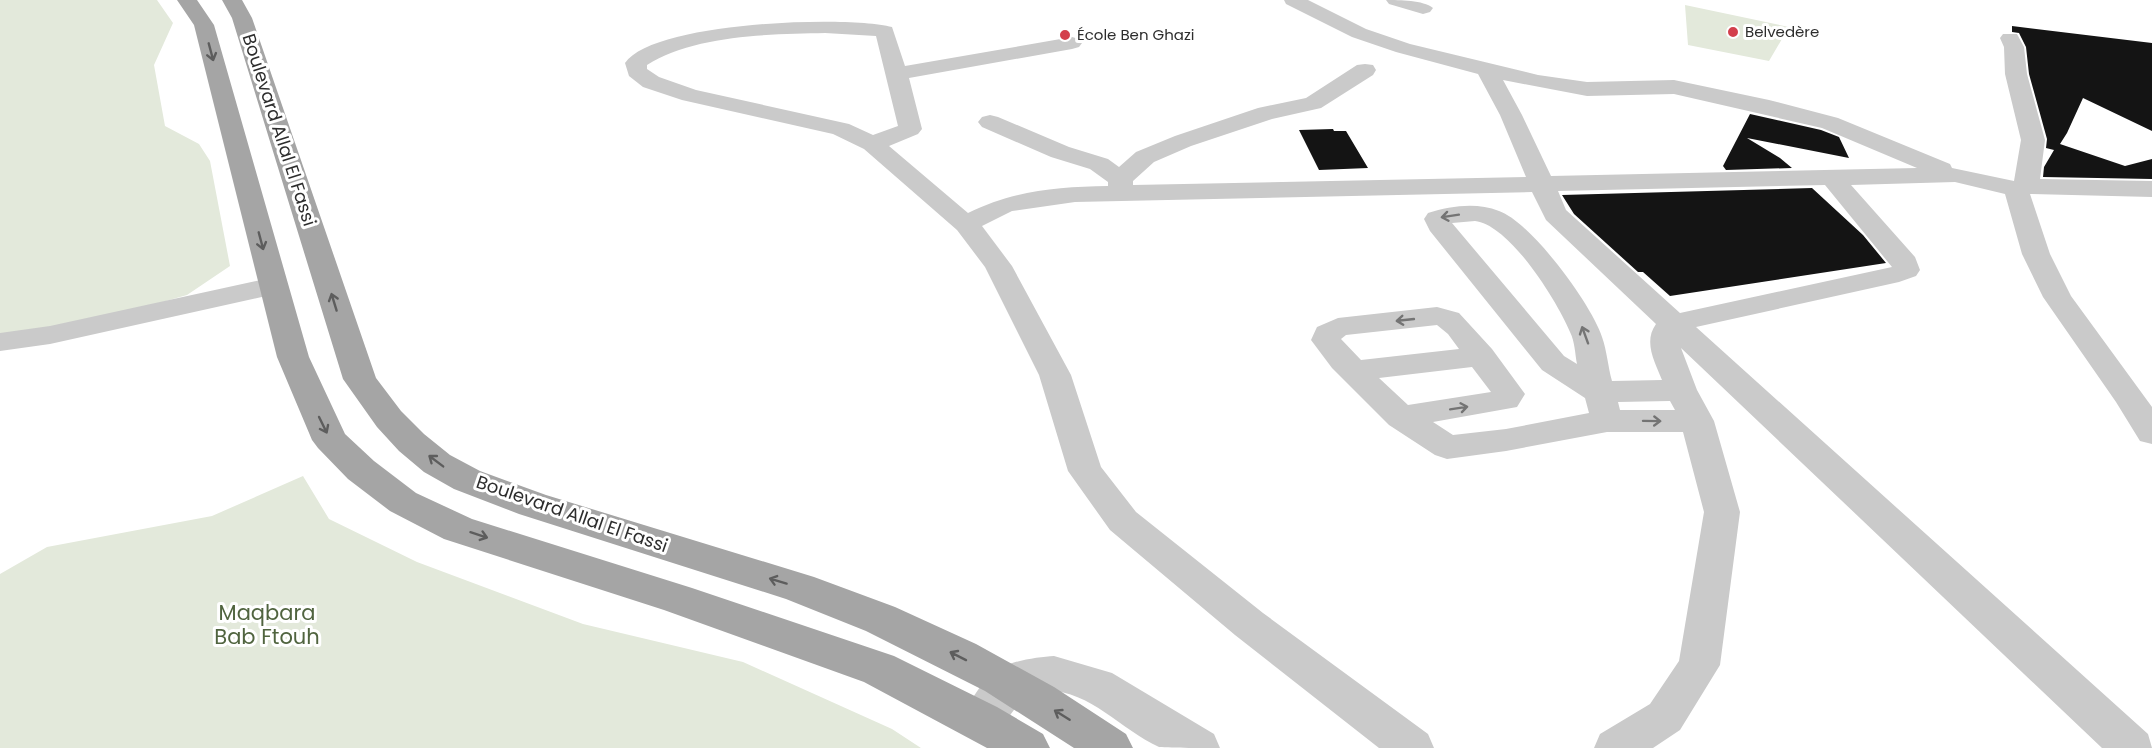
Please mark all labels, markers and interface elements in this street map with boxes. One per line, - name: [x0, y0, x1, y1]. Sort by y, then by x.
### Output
- place label: Belvedère: [1745, 21, 1819, 42]
- place label: École Ben Ghazi: [1077, 24, 1194, 45]
- marker: Belvedère: [1726, 25, 1740, 39]
- marker: École Ben Ghazi: [1058, 28, 1072, 42]
- street label: Boulevard Allal El Fassi: [237, 30, 322, 229]
- one-way arrow: [206, 42, 217, 61]
- one-way arrow: [1441, 211, 1460, 222]
- one-way arrow: [256, 231, 268, 250]
- one-way arrow: [328, 293, 339, 312]
- one-way arrow: [1396, 315, 1415, 326]
- one-way arrow: [1578, 326, 1589, 345]
- one-way arrow: [1449, 402, 1468, 413]
- one-way arrow: [318, 416, 330, 434]
- one-way arrow: [1641, 416, 1661, 427]
- one-way arrow: [429, 455, 445, 467]
- street label: Boulevard Allal El Fassi: [473, 469, 671, 558]
- one-way arrow: [469, 531, 488, 542]
- one-way arrow: [769, 575, 788, 586]
- park label: Maqbara Bab Ftouh: [214, 598, 320, 651]
- one-way arrow: [949, 650, 967, 662]
- one-way arrow: [1053, 708, 1070, 721]

